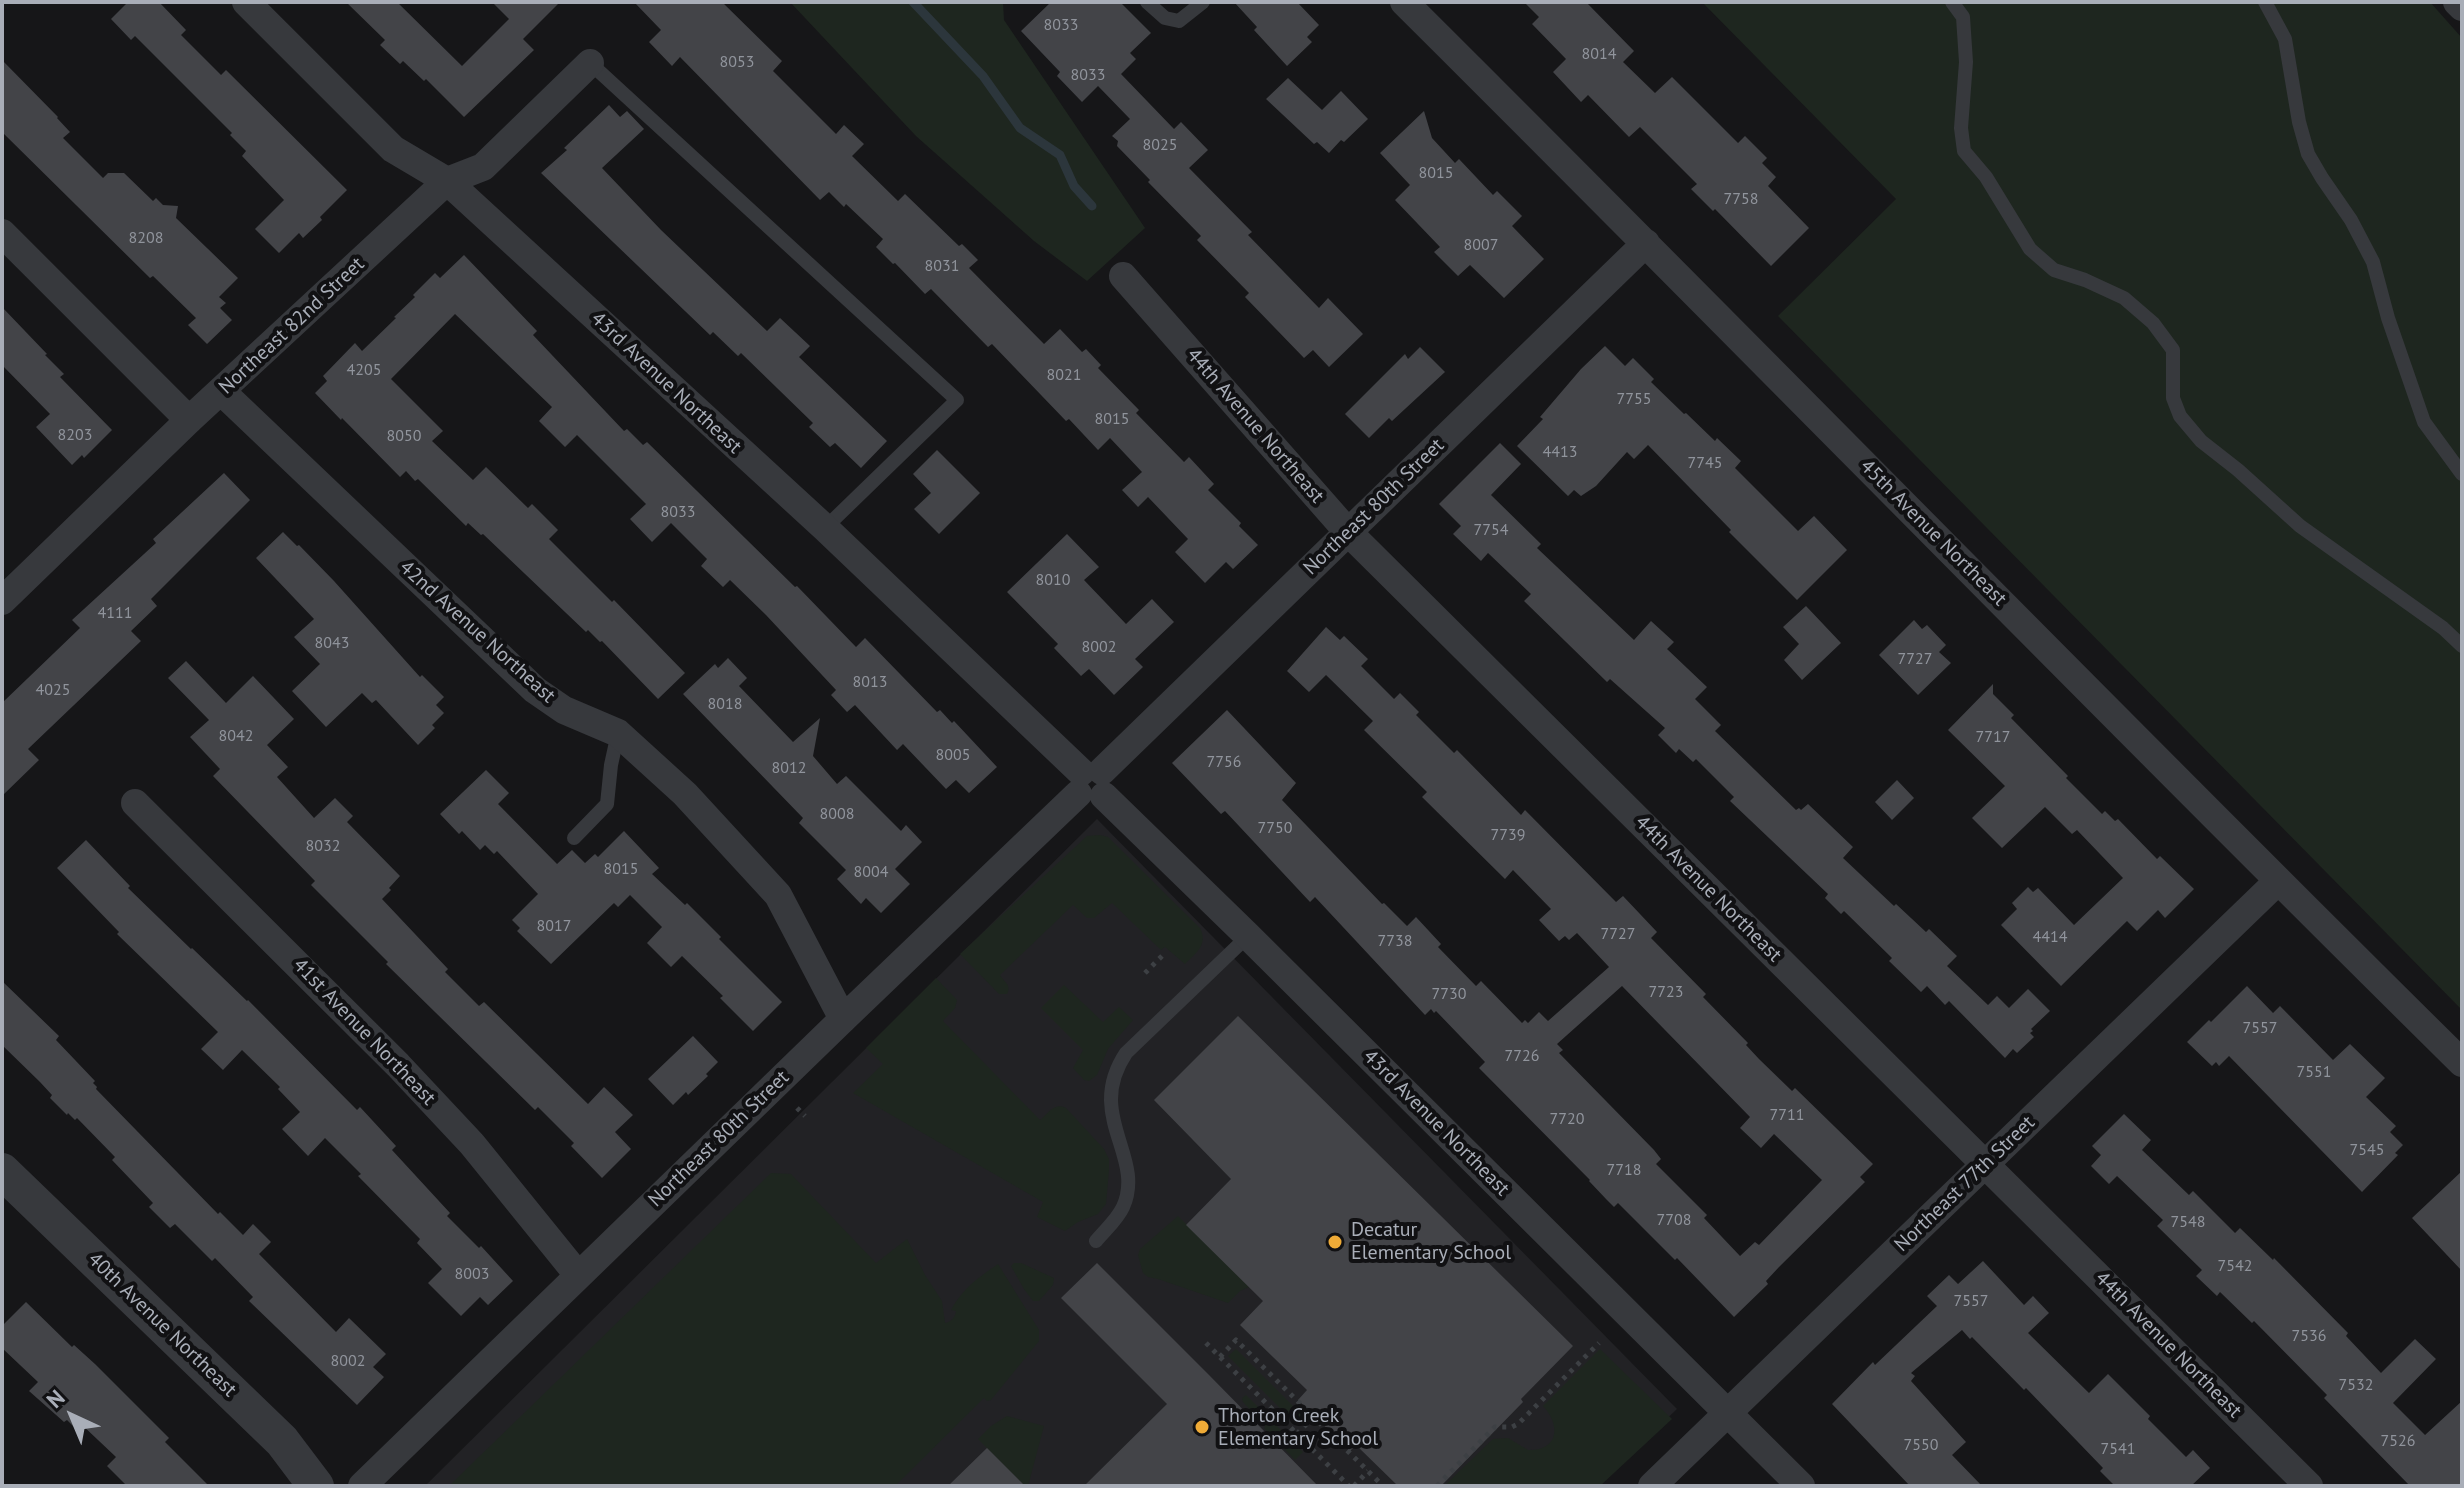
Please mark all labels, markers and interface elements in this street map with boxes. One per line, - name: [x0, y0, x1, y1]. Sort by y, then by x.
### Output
- house number: 8033: [1044, 15, 1078, 35]
- house number: 8014: [1582, 44, 1616, 64]
- house number: 8053: [720, 52, 754, 72]
- house number: 8033: [1071, 65, 1105, 85]
- house number: 8025: [1143, 135, 1177, 155]
- house number: 8015: [1419, 163, 1453, 183]
- house number: 7758: [1724, 189, 1758, 209]
- house number: 8208: [129, 228, 163, 248]
- house number: 8007: [1464, 235, 1498, 255]
- street label: Northeast 82nd Street: [214, 252, 370, 400]
- house number: 8031: [925, 256, 959, 276]
- street label: 43rd Avenue Northeast: [586, 307, 746, 459]
- street label: 44th Avenue Northeast: [1181, 344, 1329, 508]
- house number: 4205: [347, 360, 381, 380]
- house number: 8021: [1047, 365, 1081, 385]
- house number: 7755: [1617, 389, 1651, 409]
- house number: 8015: [1095, 409, 1129, 429]
- house number: 8203: [58, 425, 92, 445]
- house number: 8050: [387, 426, 421, 446]
- street label: Northeast 80th Street: [1299, 434, 1449, 580]
- house number: 4413: [1543, 442, 1577, 462]
- house number: 7745: [1688, 453, 1722, 473]
- street label: 45th Avenue Northeast: [1855, 455, 2011, 611]
- house number: 8033: [661, 502, 695, 522]
- house number: 7754: [1474, 520, 1508, 540]
- street label: 42nd Avenue Northeast: [394, 556, 560, 708]
- house number: 8010: [1036, 570, 1070, 590]
- house number: 4111: [98, 603, 132, 623]
- house number: 8043: [315, 633, 349, 653]
- house number: 8002: [1082, 637, 1116, 657]
- house number: 7727: [1898, 649, 1932, 669]
- house number: 8013: [853, 672, 887, 692]
- house number: 4025: [36, 680, 70, 700]
- house number: 8018: [708, 694, 742, 714]
- house number: 8042: [219, 726, 253, 746]
- house number: 7717: [1976, 727, 2010, 747]
- house number: 8005: [936, 745, 970, 765]
- house number: 7756: [1207, 752, 1241, 772]
- house number: 8012: [772, 758, 806, 778]
- house number: 8008: [820, 804, 854, 824]
- street label: 44th Avenue Northeast: [1630, 811, 1786, 967]
- house number: 7750: [1258, 818, 1292, 838]
- house number: 7739: [1491, 825, 1525, 845]
- house number: 8032: [306, 836, 340, 856]
- house number: 8015: [604, 859, 638, 879]
- house number: 8004: [854, 862, 888, 882]
- house number: 8017: [537, 916, 571, 936]
- house number: 7727: [1601, 924, 1635, 944]
- house number: 4414: [2033, 927, 2067, 947]
- house number: 7738: [1378, 931, 1412, 951]
- street label: 41st Avenue Northeast: [288, 954, 440, 1110]
- house number: 7723: [1649, 982, 1683, 1002]
- house number: 7730: [1432, 984, 1466, 1004]
- house number: 7557: [2243, 1018, 2277, 1038]
- street label: 43rd Avenue Northeast: [1358, 1045, 1514, 1201]
- house number: 7726: [1505, 1046, 1539, 1066]
- house number: 7551: [2297, 1062, 2331, 1082]
- street label: Northeast 80th Street: [644, 1066, 794, 1212]
- house number: 7711: [1770, 1105, 1804, 1125]
- house number: 7720: [1550, 1109, 1584, 1129]
- street label: Northeast 77th Street: [1890, 1111, 2040, 1257]
- house number: 7545: [2350, 1140, 2384, 1160]
- house number: 7718: [1607, 1160, 1641, 1180]
- house number: 7708: [1657, 1210, 1691, 1230]
- house number: 7548: [2171, 1212, 2205, 1232]
- place label: Decatur Elementary School: [1351, 1218, 1511, 1265]
- marker: Decatur Elementary School: [1326, 1233, 1344, 1251]
- street label: 40th Avenue Northeast: [83, 1248, 241, 1402]
- house number: 7542: [2218, 1256, 2252, 1276]
- house number: 8003: [455, 1264, 489, 1284]
- street label: 44th Avenue Northeast: [2090, 1267, 2246, 1423]
- house number: 7557: [1954, 1291, 1988, 1311]
- house number: 7536: [2292, 1326, 2326, 1346]
- house number: 8002: [331, 1351, 365, 1371]
- house number: 7532: [2339, 1375, 2373, 1395]
- north arrow: [32, 1376, 112, 1456]
- text: N: [40, 1384, 70, 1414]
- place label: Thorton Creek Elementary School: [1218, 1404, 1378, 1451]
- marker: Thorton Creek Elementary School: [1193, 1418, 1211, 1436]
- house number: 7526: [2381, 1431, 2415, 1451]
- house number: 7550: [1904, 1435, 1938, 1455]
- house number: 7541: [2101, 1439, 2135, 1459]

